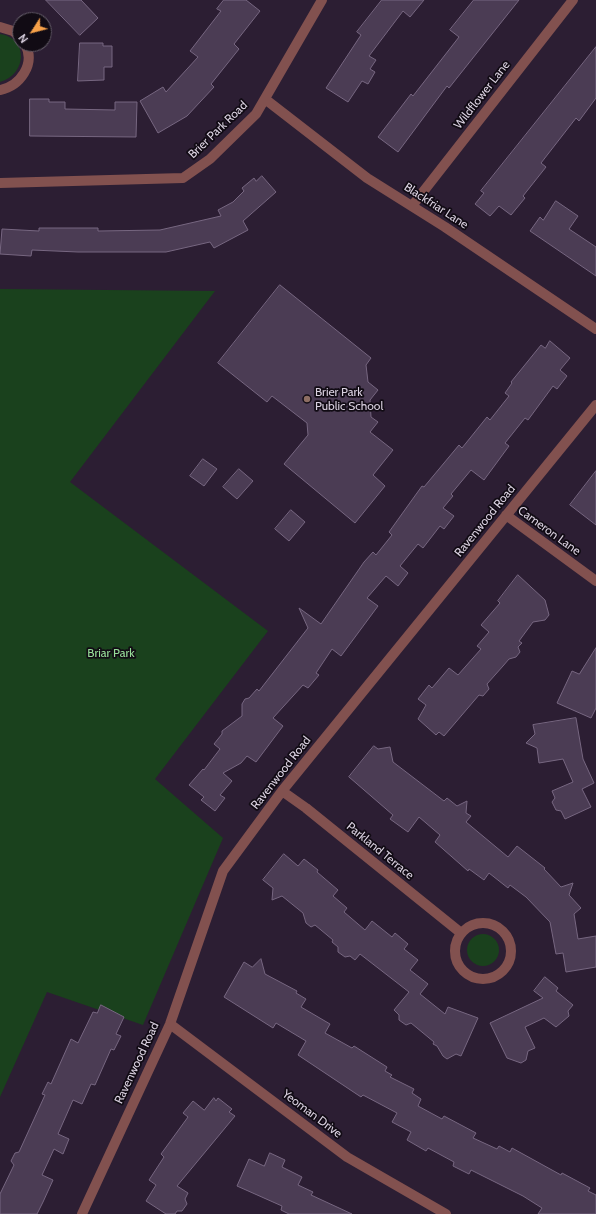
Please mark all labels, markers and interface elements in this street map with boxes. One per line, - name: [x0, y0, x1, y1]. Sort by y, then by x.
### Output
- north arrow: [12, 12, 52, 52]
- text: N: [15, 31, 31, 46]
- street label: Wildflower Lane: [451, 58, 513, 132]
- street label: Brier Park Road: [186, 98, 250, 162]
- street label: Blackfriar Lane: [401, 180, 471, 232]
- place label: Brier Park Public School: [315, 385, 383, 413]
- marker: Brier Park Public School: [302, 394, 312, 404]
- street label: Ravenwood Road: [452, 482, 518, 560]
- street label: Cameron Lane: [515, 503, 583, 559]
- park label: Briar Park: [87, 646, 135, 660]
- street label: Ravenwood Road: [248, 734, 314, 812]
- street label: Parkland Terrace: [343, 819, 417, 883]
- street label: Ravenwood Road: [112, 1020, 162, 1106]
- street label: Yeoman Drive: [279, 1087, 345, 1141]

